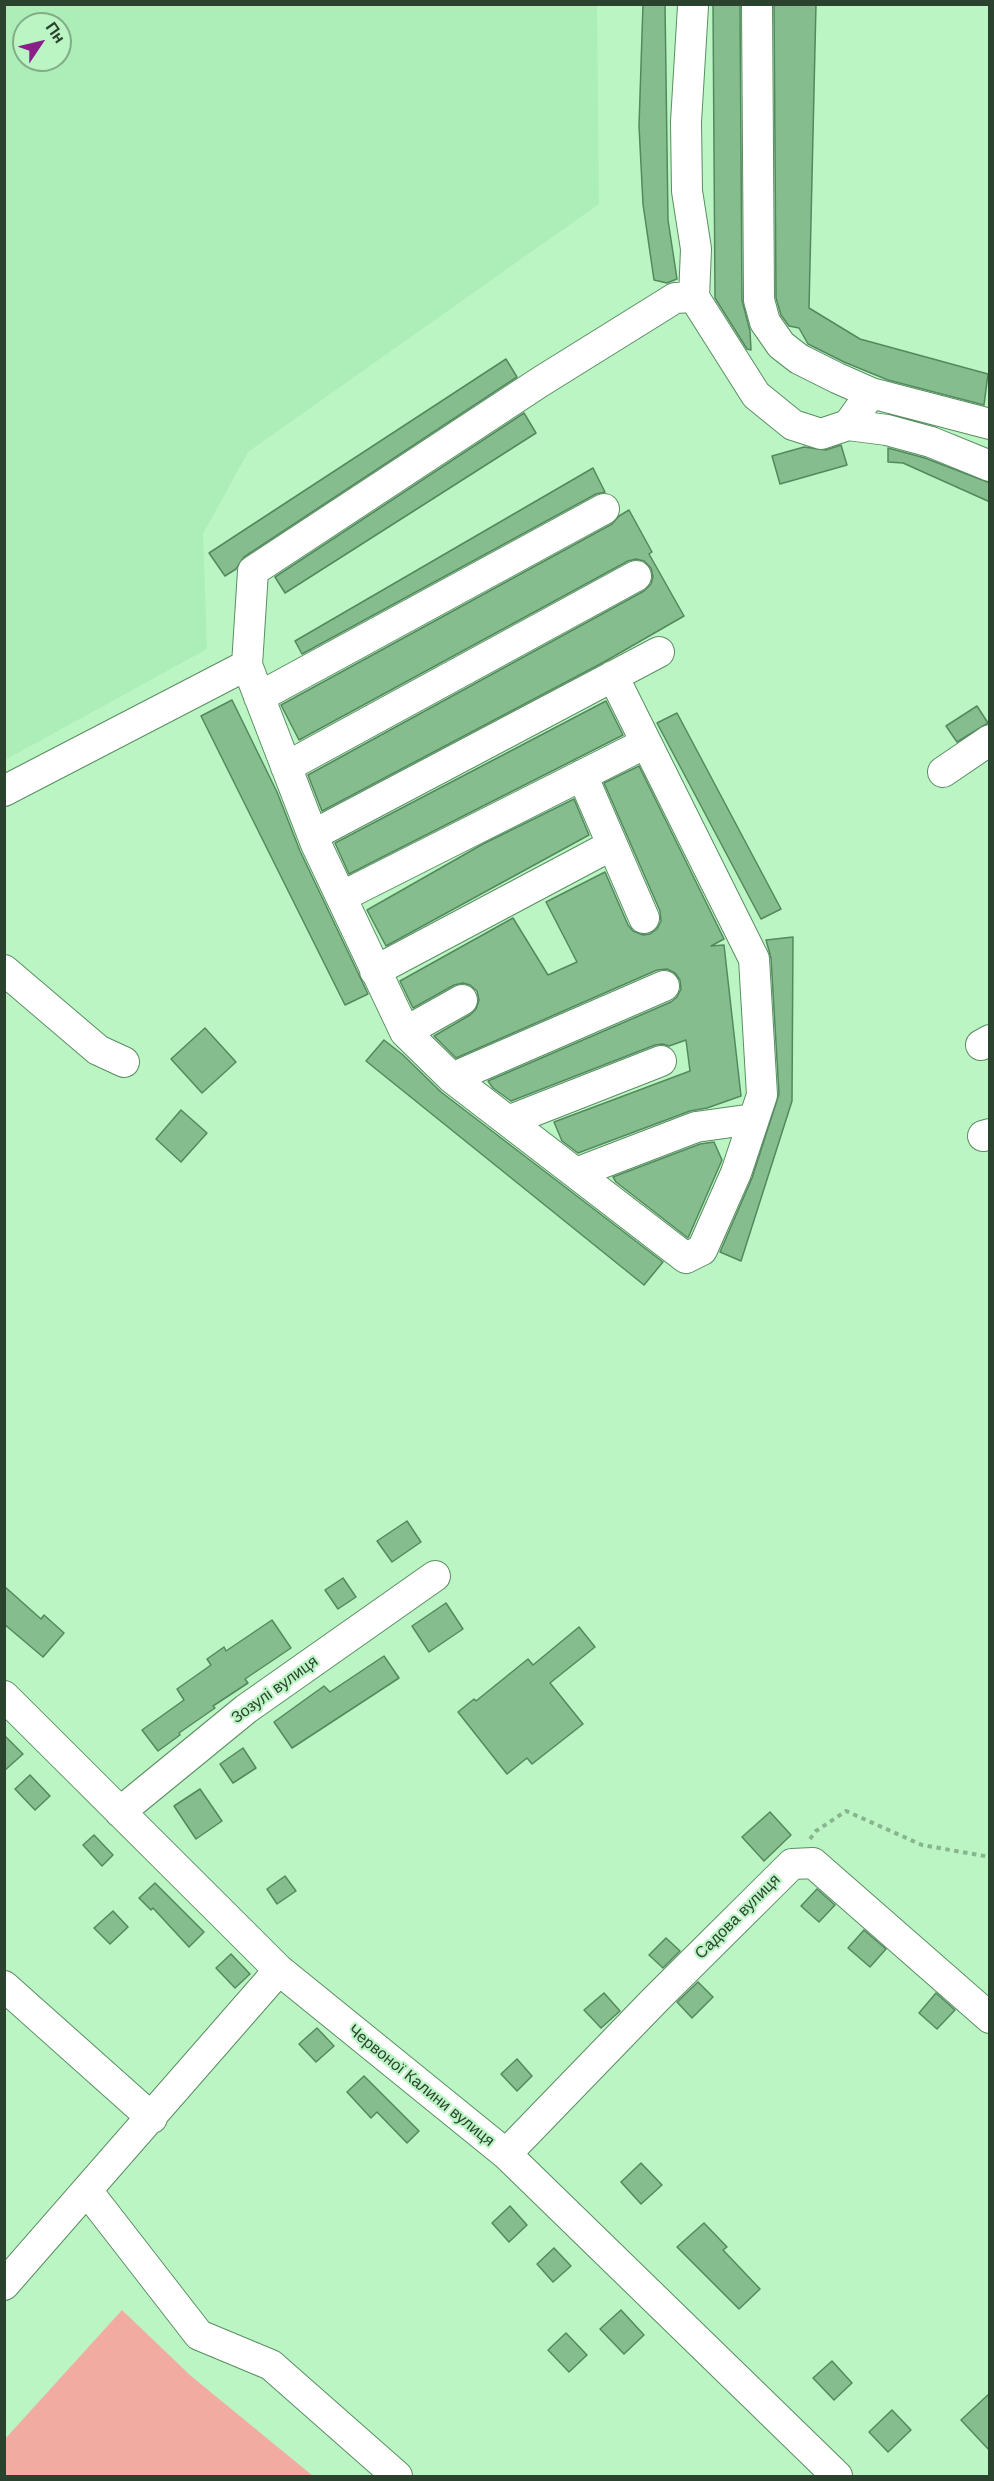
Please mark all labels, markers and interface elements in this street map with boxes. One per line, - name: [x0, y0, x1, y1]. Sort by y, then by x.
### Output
- north arrow: [12, 12, 72, 72]
- text: Пн: [42, 19, 69, 46]
- street label: Зозулі вулиця: [228, 1652, 322, 1728]
- street label: Садова вулиця: [691, 1870, 785, 1964]
- street label: Червоної Калини вулиця: [344, 2021, 498, 2151]

